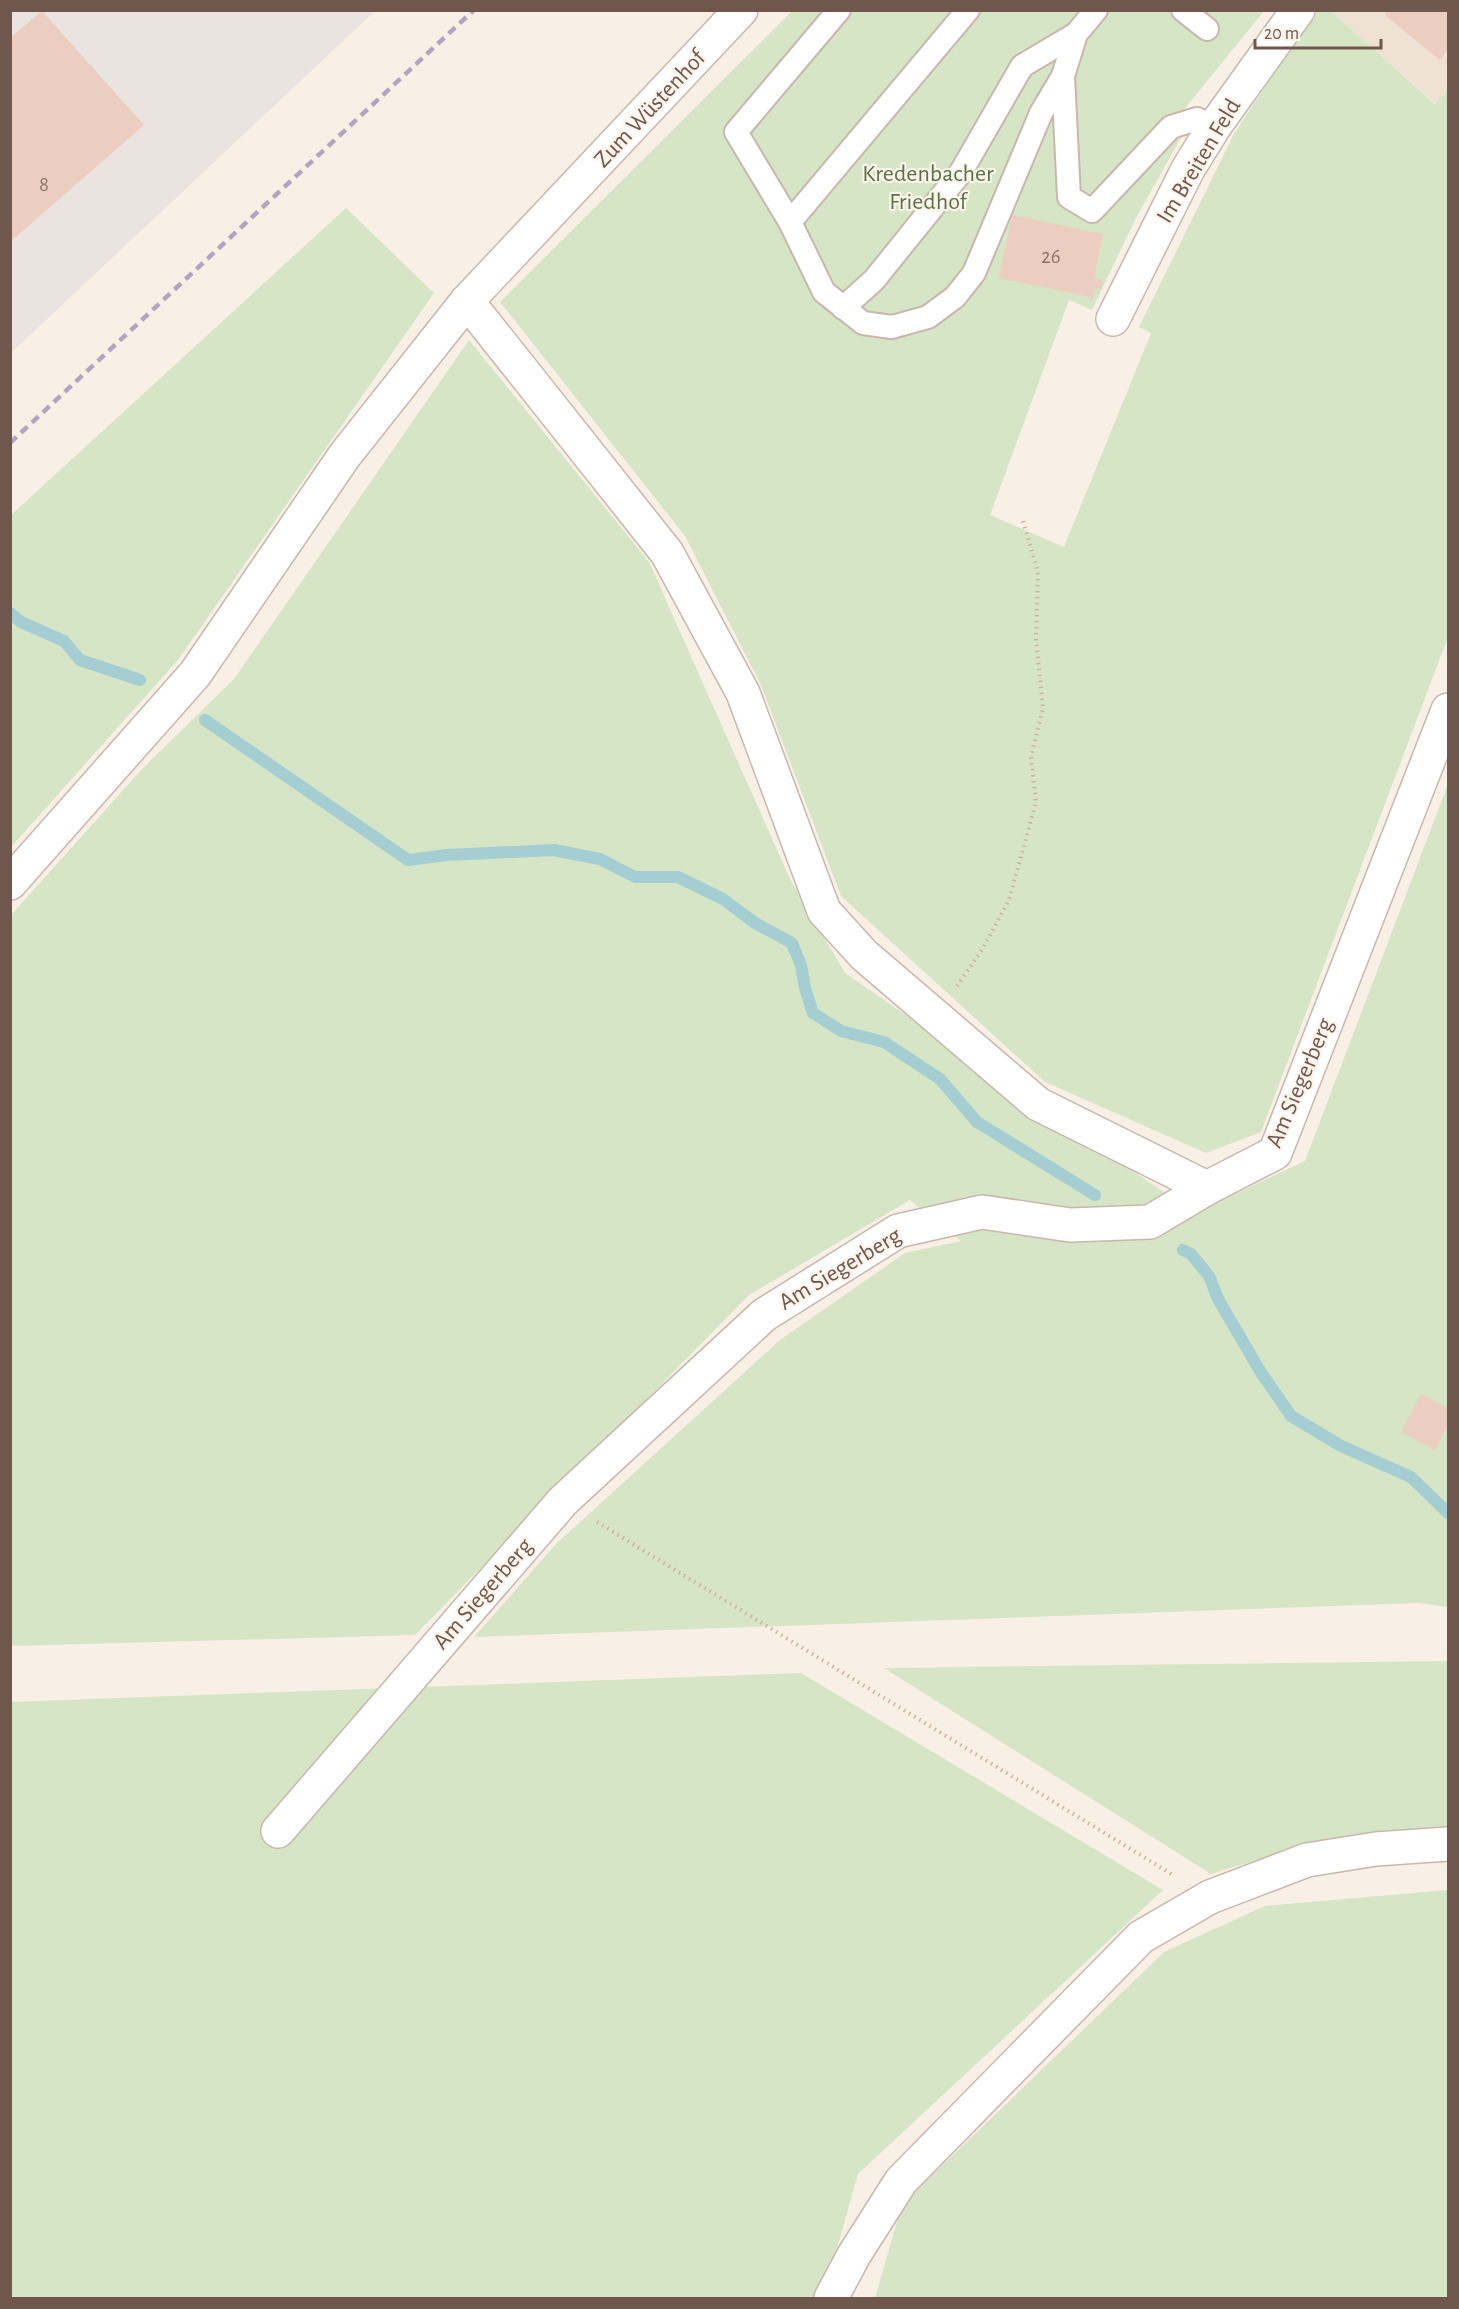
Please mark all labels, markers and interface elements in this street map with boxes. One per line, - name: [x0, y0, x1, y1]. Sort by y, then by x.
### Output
- scale bar: [1255, 12, 1381, 50]
- text: 20 m: [1264, 25, 1299, 43]
- street label: Zum Wüstenhof: [590, 44, 711, 172]
- street label: Im Breiten Feld: [1153, 95, 1245, 227]
- park label: Kredenbacher Friedhof: [862, 162, 994, 214]
- house number: 8: [39, 174, 49, 195]
- house number: 26: [1041, 246, 1061, 267]
- street label: Am Siegerberg: [1262, 1014, 1338, 1151]
- street label: Am Siegerberg: [775, 1223, 906, 1315]
- street label: Am Siegerberg: [429, 1534, 538, 1654]

